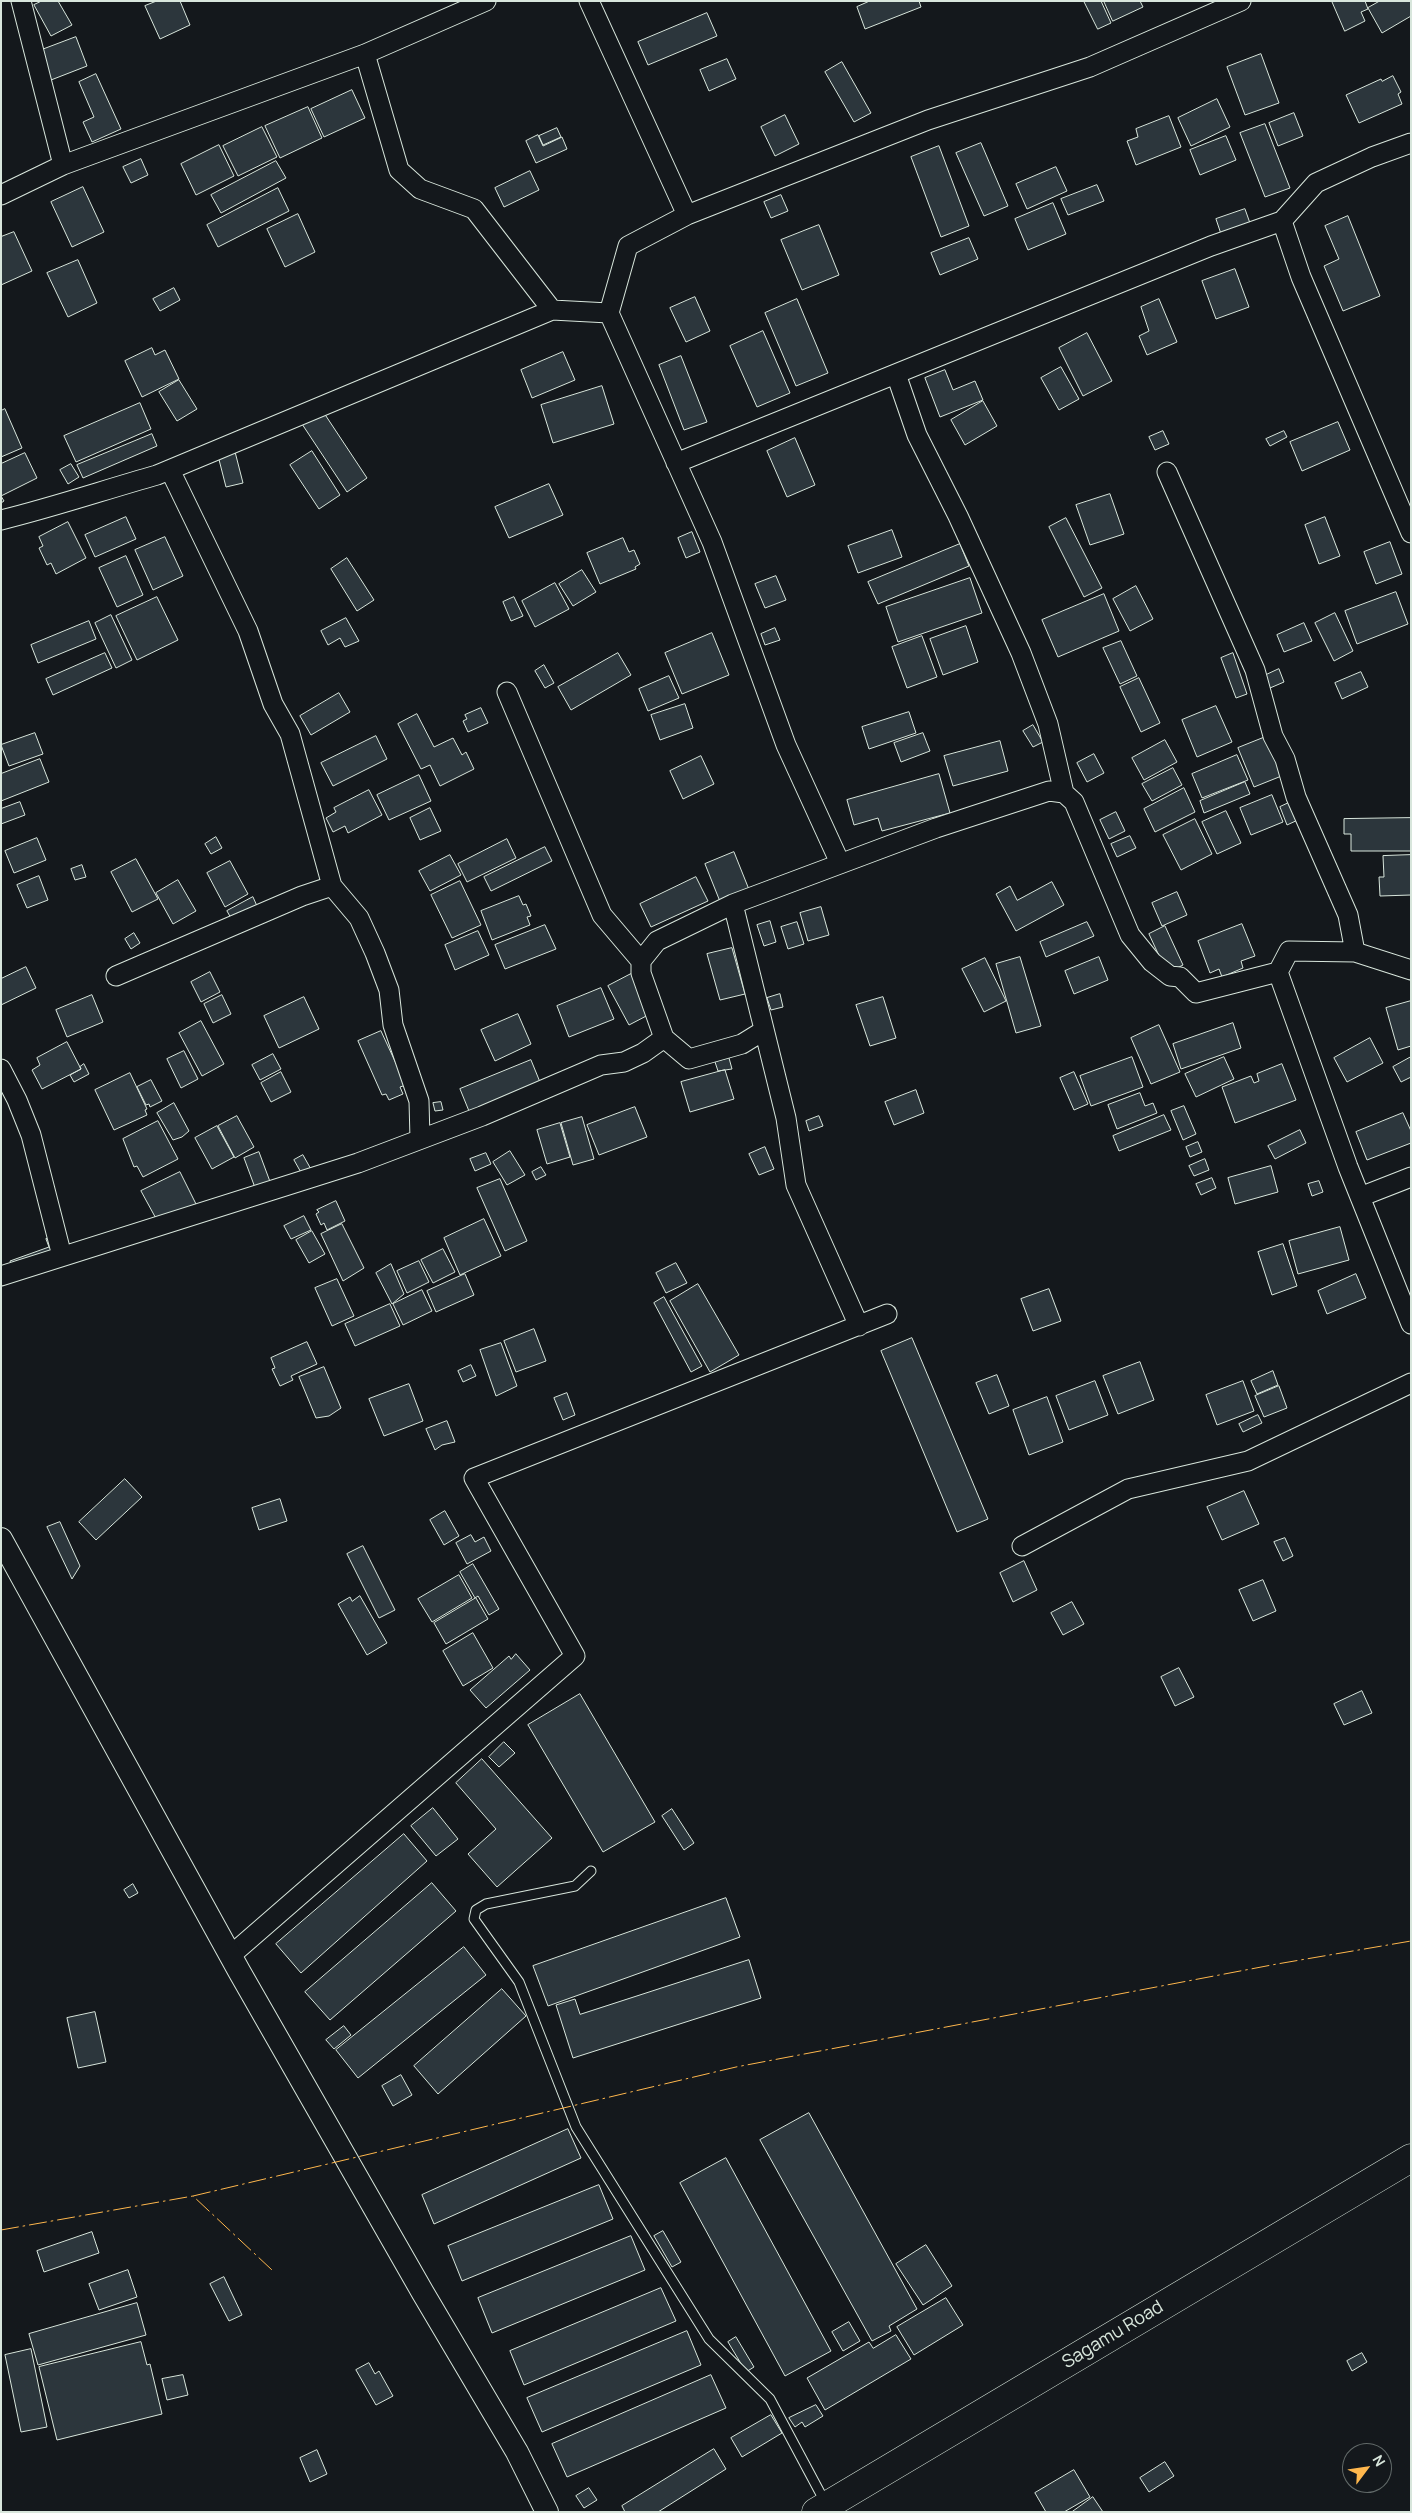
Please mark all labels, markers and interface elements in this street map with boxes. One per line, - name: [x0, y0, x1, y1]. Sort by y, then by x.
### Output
- street label: Sagamu Road: [1059, 2296, 1167, 2374]
- north arrow: [1342, 2443, 1392, 2493]
- text: N: [1369, 2451, 1390, 2470]

